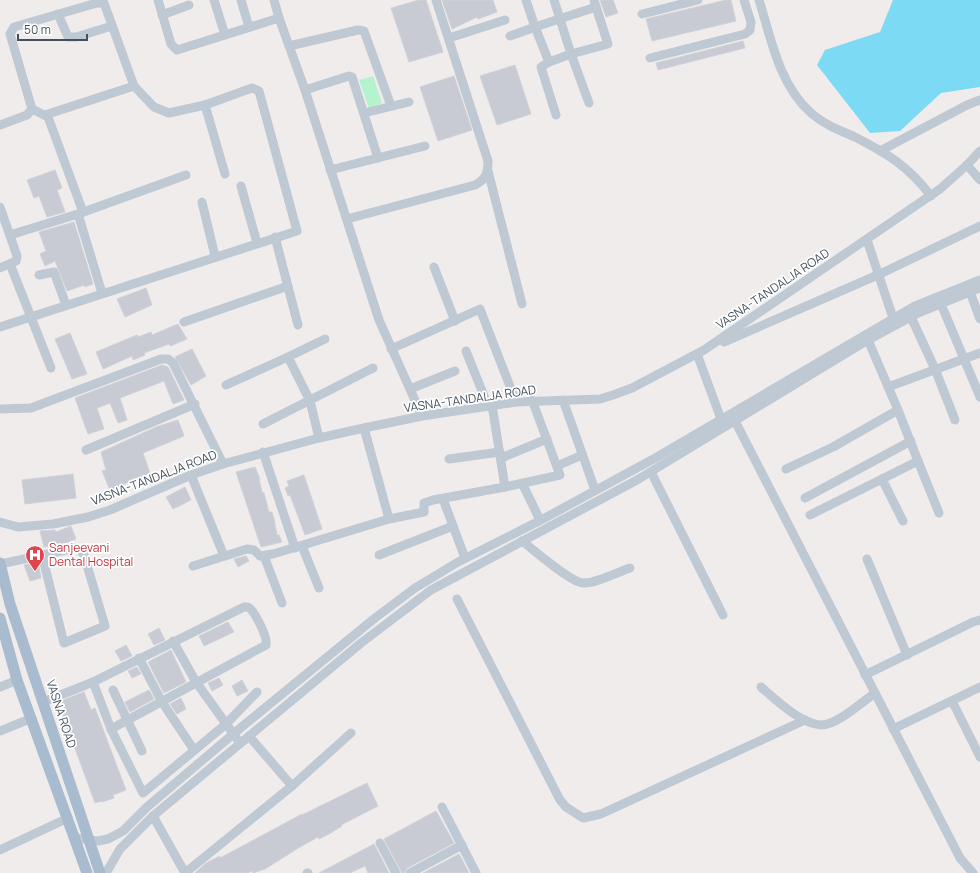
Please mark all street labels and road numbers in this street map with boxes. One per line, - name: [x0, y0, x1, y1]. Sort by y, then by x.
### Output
- street label: VASNA-TANDALJA ROAD: [713, 244, 833, 333]
- street label: VASNA-TANDALJA ROAD: [403, 381, 537, 416]
- street label: VASNA-TANDALJA ROAD: [89, 446, 219, 509]
- street label: VASNA ROAD: [42, 677, 81, 750]

